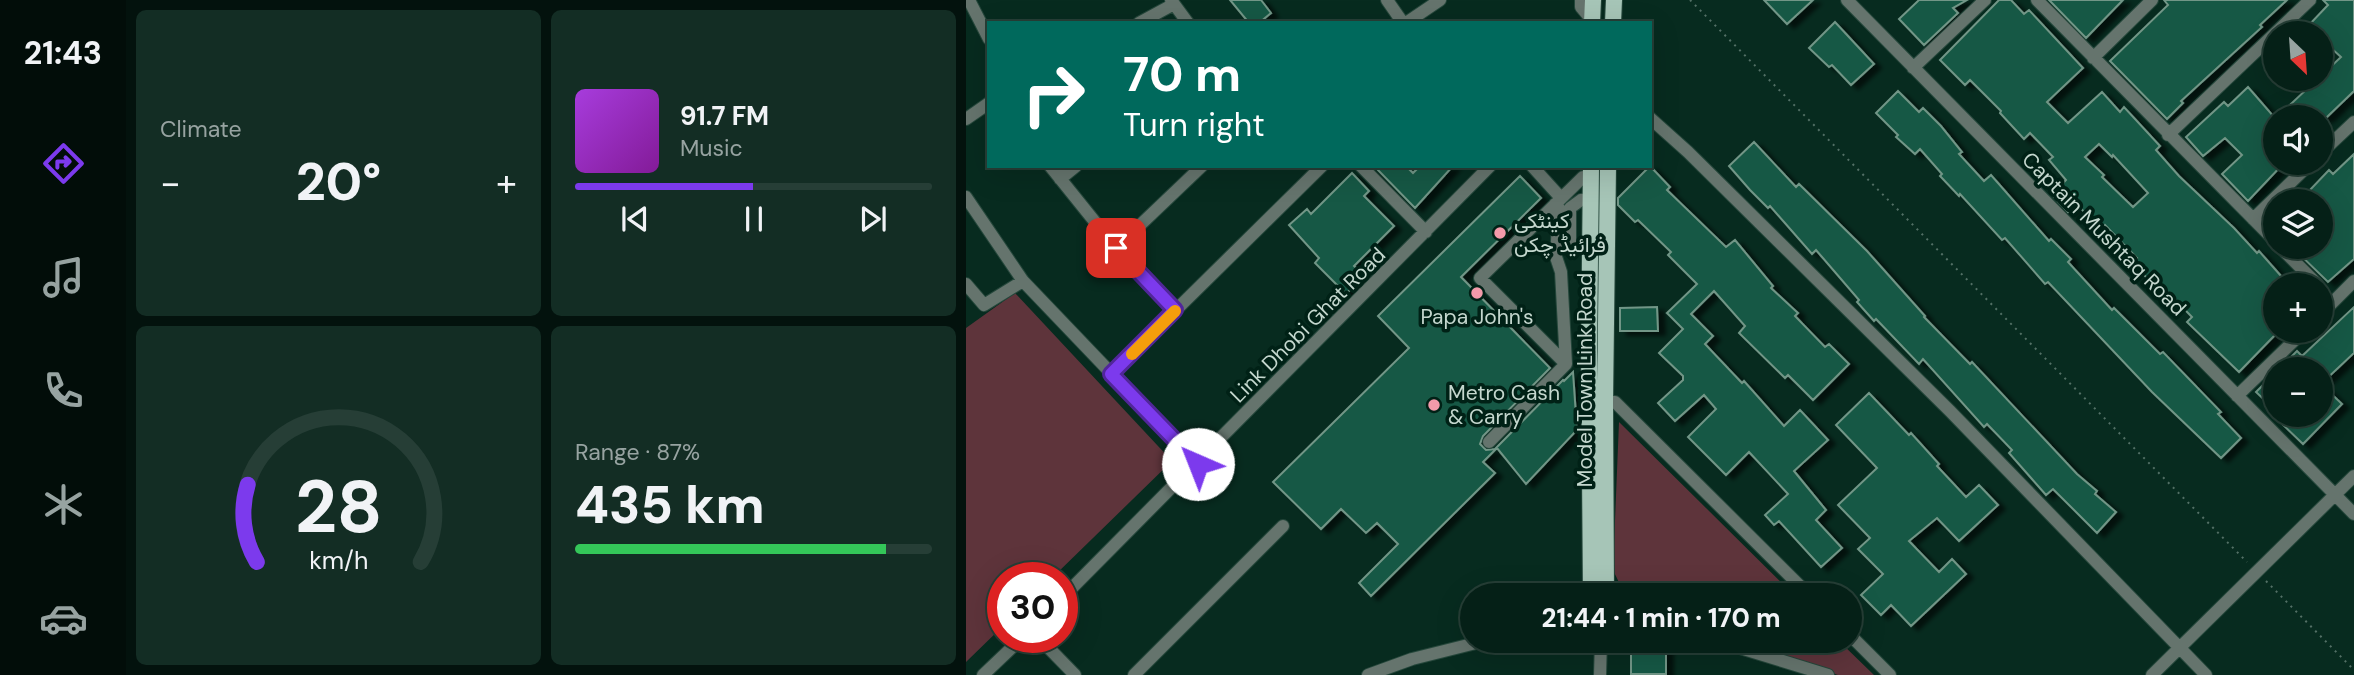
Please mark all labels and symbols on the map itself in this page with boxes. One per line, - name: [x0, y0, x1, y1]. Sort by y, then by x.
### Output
- north arrow: [2263, 21, 2333, 91]
- street label: Captain Mushtaq Road: [2016, 146, 2192, 322]
- place label: کینٹکی فرائیڈ چکن: [1514, 207, 1606, 259]
- pin: [1086, 218, 1146, 278]
- marker: کینٹکی فرائیڈ چکن: [1492, 225, 1508, 241]
- street label: Link Dhobi Ghat Road: [1224, 241, 1392, 409]
- street label: Model Town Link Road: [1571, 273, 1599, 487]
- marker: Papa John's: [1469, 285, 1485, 301]
- place label: Papa John's: [1420, 303, 1534, 331]
- place label: Metro Cash & Carry: [1448, 379, 1560, 431]
- marker: Metro Cash & Carry: [1426, 397, 1442, 413]
- position arrow: [1161, 427, 1235, 501]
- speed limit sign: 30: [987, 562, 1078, 653]

